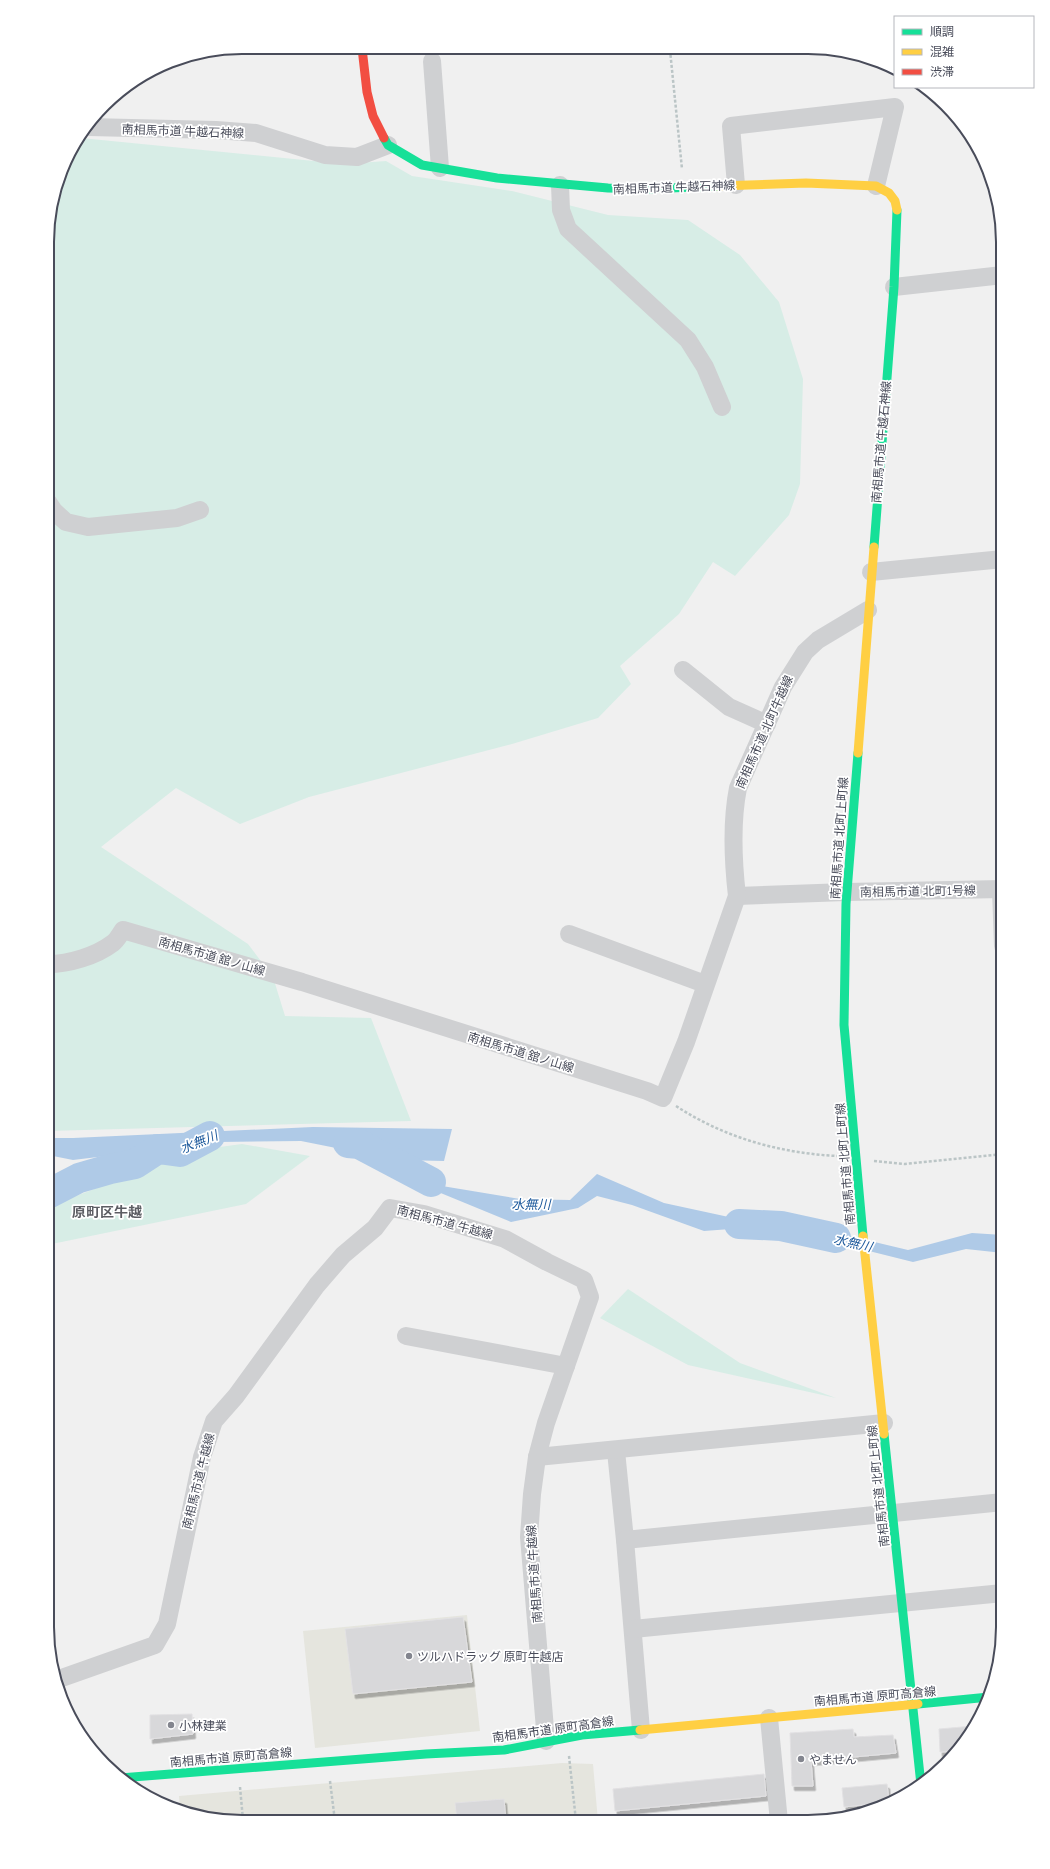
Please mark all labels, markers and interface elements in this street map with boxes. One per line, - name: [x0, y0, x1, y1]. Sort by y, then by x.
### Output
- legend: [894, 16, 1034, 88]
- text: 順調: [930, 24, 954, 39]
- text: 混雑: [930, 44, 954, 59]
- text: 渋滞: [930, 64, 954, 79]
- street label: 南相馬市道 牛越石神線: [122, 121, 244, 141]
- street label: 南相馬市道 牛越石神線: [613, 177, 735, 197]
- street label: 南相馬市道 牛越石神線: [868, 380, 894, 504]
- street label: 南相馬市道 北町牛越線: [732, 673, 796, 791]
- street label: 南相馬市道 北町上町線: [827, 776, 851, 900]
- street label: 南相馬市道 北町1号線: [860, 882, 976, 900]
- street label: 南相馬市道 舘ノ山線: [157, 934, 267, 978]
- street label: 南相馬市道 舘ノ山線: [466, 1029, 576, 1075]
- street label: 南相馬市道 北町上町線: [832, 1102, 858, 1226]
- water label: 水無川: [178, 1126, 222, 1157]
- water label: 水無川: [511, 1196, 552, 1213]
- street label: 南相馬市道 牛越線: [395, 1202, 495, 1242]
- district label: 原町区牛越: [72, 1203, 142, 1221]
- water label: 水無川: [832, 1230, 876, 1256]
- street label: 南相馬市道 北町上町線: [864, 1424, 892, 1548]
- street label: 南相馬市道 牛越線: [179, 1431, 217, 1531]
- street label: 南相馬市道 牛越線: [523, 1524, 545, 1624]
- place label: ツルハドラッグ 原町牛越店: [417, 1649, 564, 1664]
- marker: ツルハドラッグ 原町牛越店: [404, 1651, 414, 1661]
- street label: 南相馬市道 原町高倉線: [813, 1683, 937, 1709]
- street label: 南相馬市道 原町高倉線: [491, 1713, 615, 1745]
- place label: 小林建業: [179, 1718, 227, 1733]
- marker: 小林建業: [166, 1720, 176, 1730]
- street label: 南相馬市道 原町高倉線: [169, 1744, 293, 1770]
- place label: やません: [809, 1752, 857, 1767]
- marker: やません: [796, 1754, 806, 1764]

